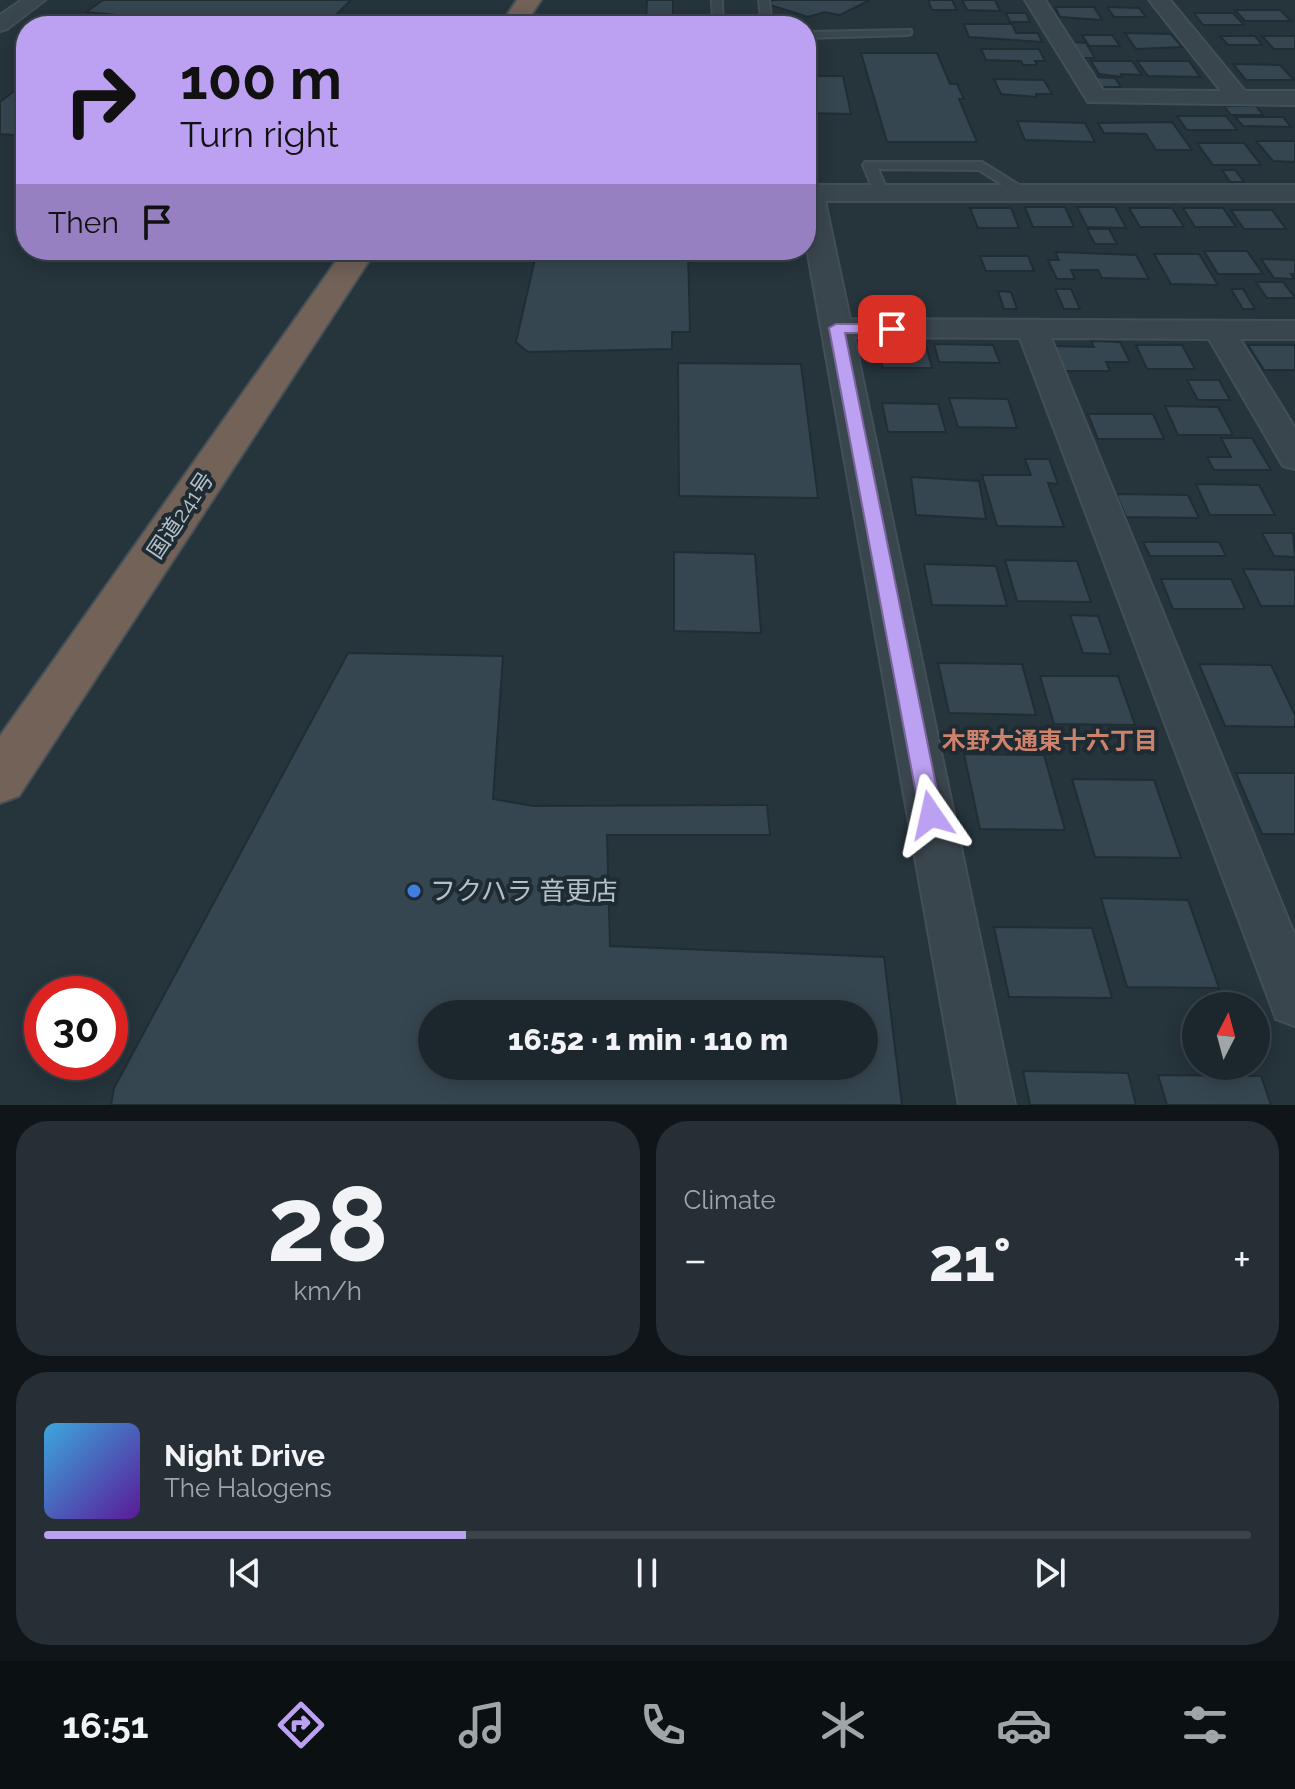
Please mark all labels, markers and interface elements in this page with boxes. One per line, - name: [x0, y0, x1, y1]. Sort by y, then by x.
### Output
- text: 100 m: [180, 46, 342, 112]
- icon: right: [48, 48, 152, 152]
- text: Turn right: [180, 113, 339, 155]
- icon: arrive: [135, 200, 179, 244]
- text: Then: [48, 205, 119, 240]
- pin: [858, 295, 926, 363]
- icon: arrive: [870, 307, 914, 351]
- street label: 国道241号: [142, 467, 218, 563]
- district label: 木野大通東十六丁目: [942, 726, 1158, 755]
- position arrow: [889, 773, 973, 857]
- place label: フクハラ 音更店: [430, 876, 617, 906]
- marker: フクハラ 音更店: [405, 882, 423, 900]
- speed limit sign: 30: [24, 976, 128, 1080]
- north arrow: [1182, 992, 1270, 1080]
- map controls: [1182, 992, 1270, 1080]
- text: 16:52 · 1 min · 110 m: [508, 1022, 788, 1057]
- text: 28: [267, 1163, 388, 1285]
- text: Climate: [684, 1185, 776, 1215]
- text: 21°: [929, 1225, 1011, 1295]
- text: −: [684, 1234, 707, 1285]
- text: +: [1233, 1234, 1251, 1285]
- text: km/h: [293, 1276, 362, 1306]
- text: Night Drive: [164, 1438, 325, 1473]
- text: The Halogens: [164, 1473, 332, 1503]
- icon: previous: [223, 1551, 267, 1595]
- icon: pause: [625, 1551, 669, 1595]
- icon: next: [1028, 1551, 1072, 1595]
- icon: directions: [273, 1697, 329, 1753]
- icon: music: [454, 1697, 510, 1753]
- icon: phone: [635, 1697, 691, 1753]
- icon: climate: [815, 1697, 871, 1753]
- icon: car: [996, 1697, 1052, 1753]
- icon: filters: [1177, 1697, 1233, 1753]
- text: 16:51: [62, 1704, 149, 1746]

